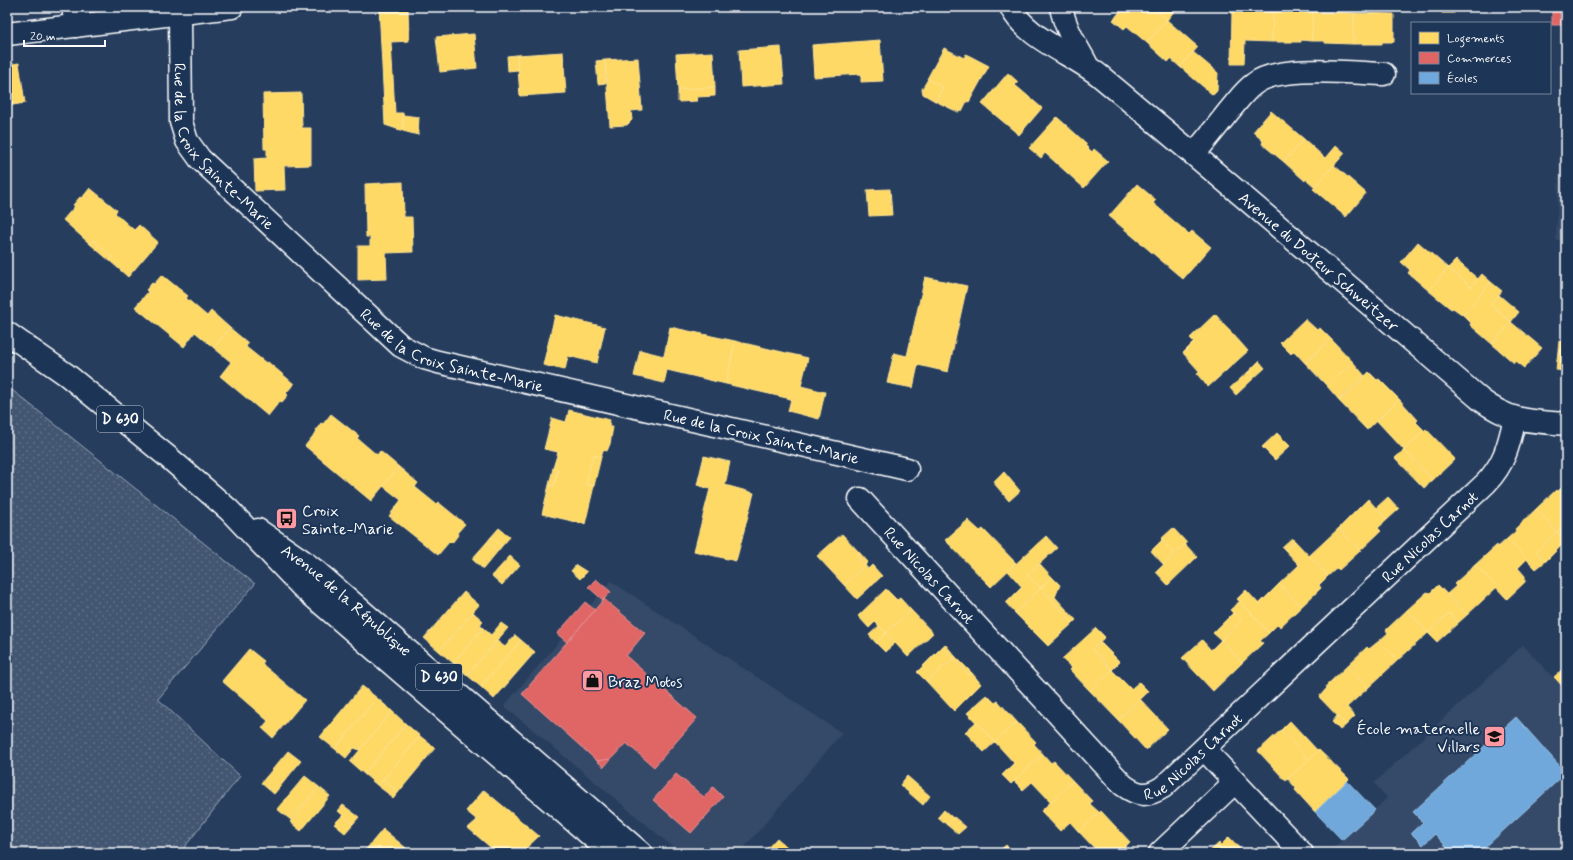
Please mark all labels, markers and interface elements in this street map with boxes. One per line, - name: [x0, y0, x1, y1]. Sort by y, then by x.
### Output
- scale bar: [24, 22, 105, 48]
- legend: [1411, 22, 1551, 94]
- text: 20 m: [30, 29, 56, 45]
- text: Logements: [1447, 31, 1504, 48]
- text: Commerces: [1447, 51, 1512, 67]
- street label: Rue de la Croix Sainte-Marie: [168, 63, 279, 235]
- text: Écoles: [1447, 71, 1478, 87]
- street label: Avenue du Docteur Schweitzer: [1234, 188, 1403, 337]
- street label: Rue de la Croix Sainte-Marie: [355, 304, 546, 398]
- street label: Rue de la Croix Sainte-Marie: [661, 405, 861, 470]
- road number: D 630: [97, 406, 143, 432]
- street label: Rue Nicolas Carnot: [1378, 487, 1483, 588]
- place label: Croix Sainte-Marie: [302, 501, 394, 540]
- bus stop icon: Croix Sainte-Marie: [273, 506, 299, 532]
- street label: Rue Nicolas Carnot: [879, 523, 979, 629]
- street label: Avenue de la République: [277, 540, 416, 661]
- road number: D 630: [416, 664, 462, 690]
- shop icon: Braz Motos: [580, 668, 606, 694]
- place label: Braz Motos: [608, 672, 683, 693]
- street label: Rue Nicolas Carnot: [1142, 709, 1247, 806]
- place label: École maternelle Villars: [1357, 719, 1480, 758]
- school or university icon: École maternelle Villars: [1482, 724, 1508, 750]

